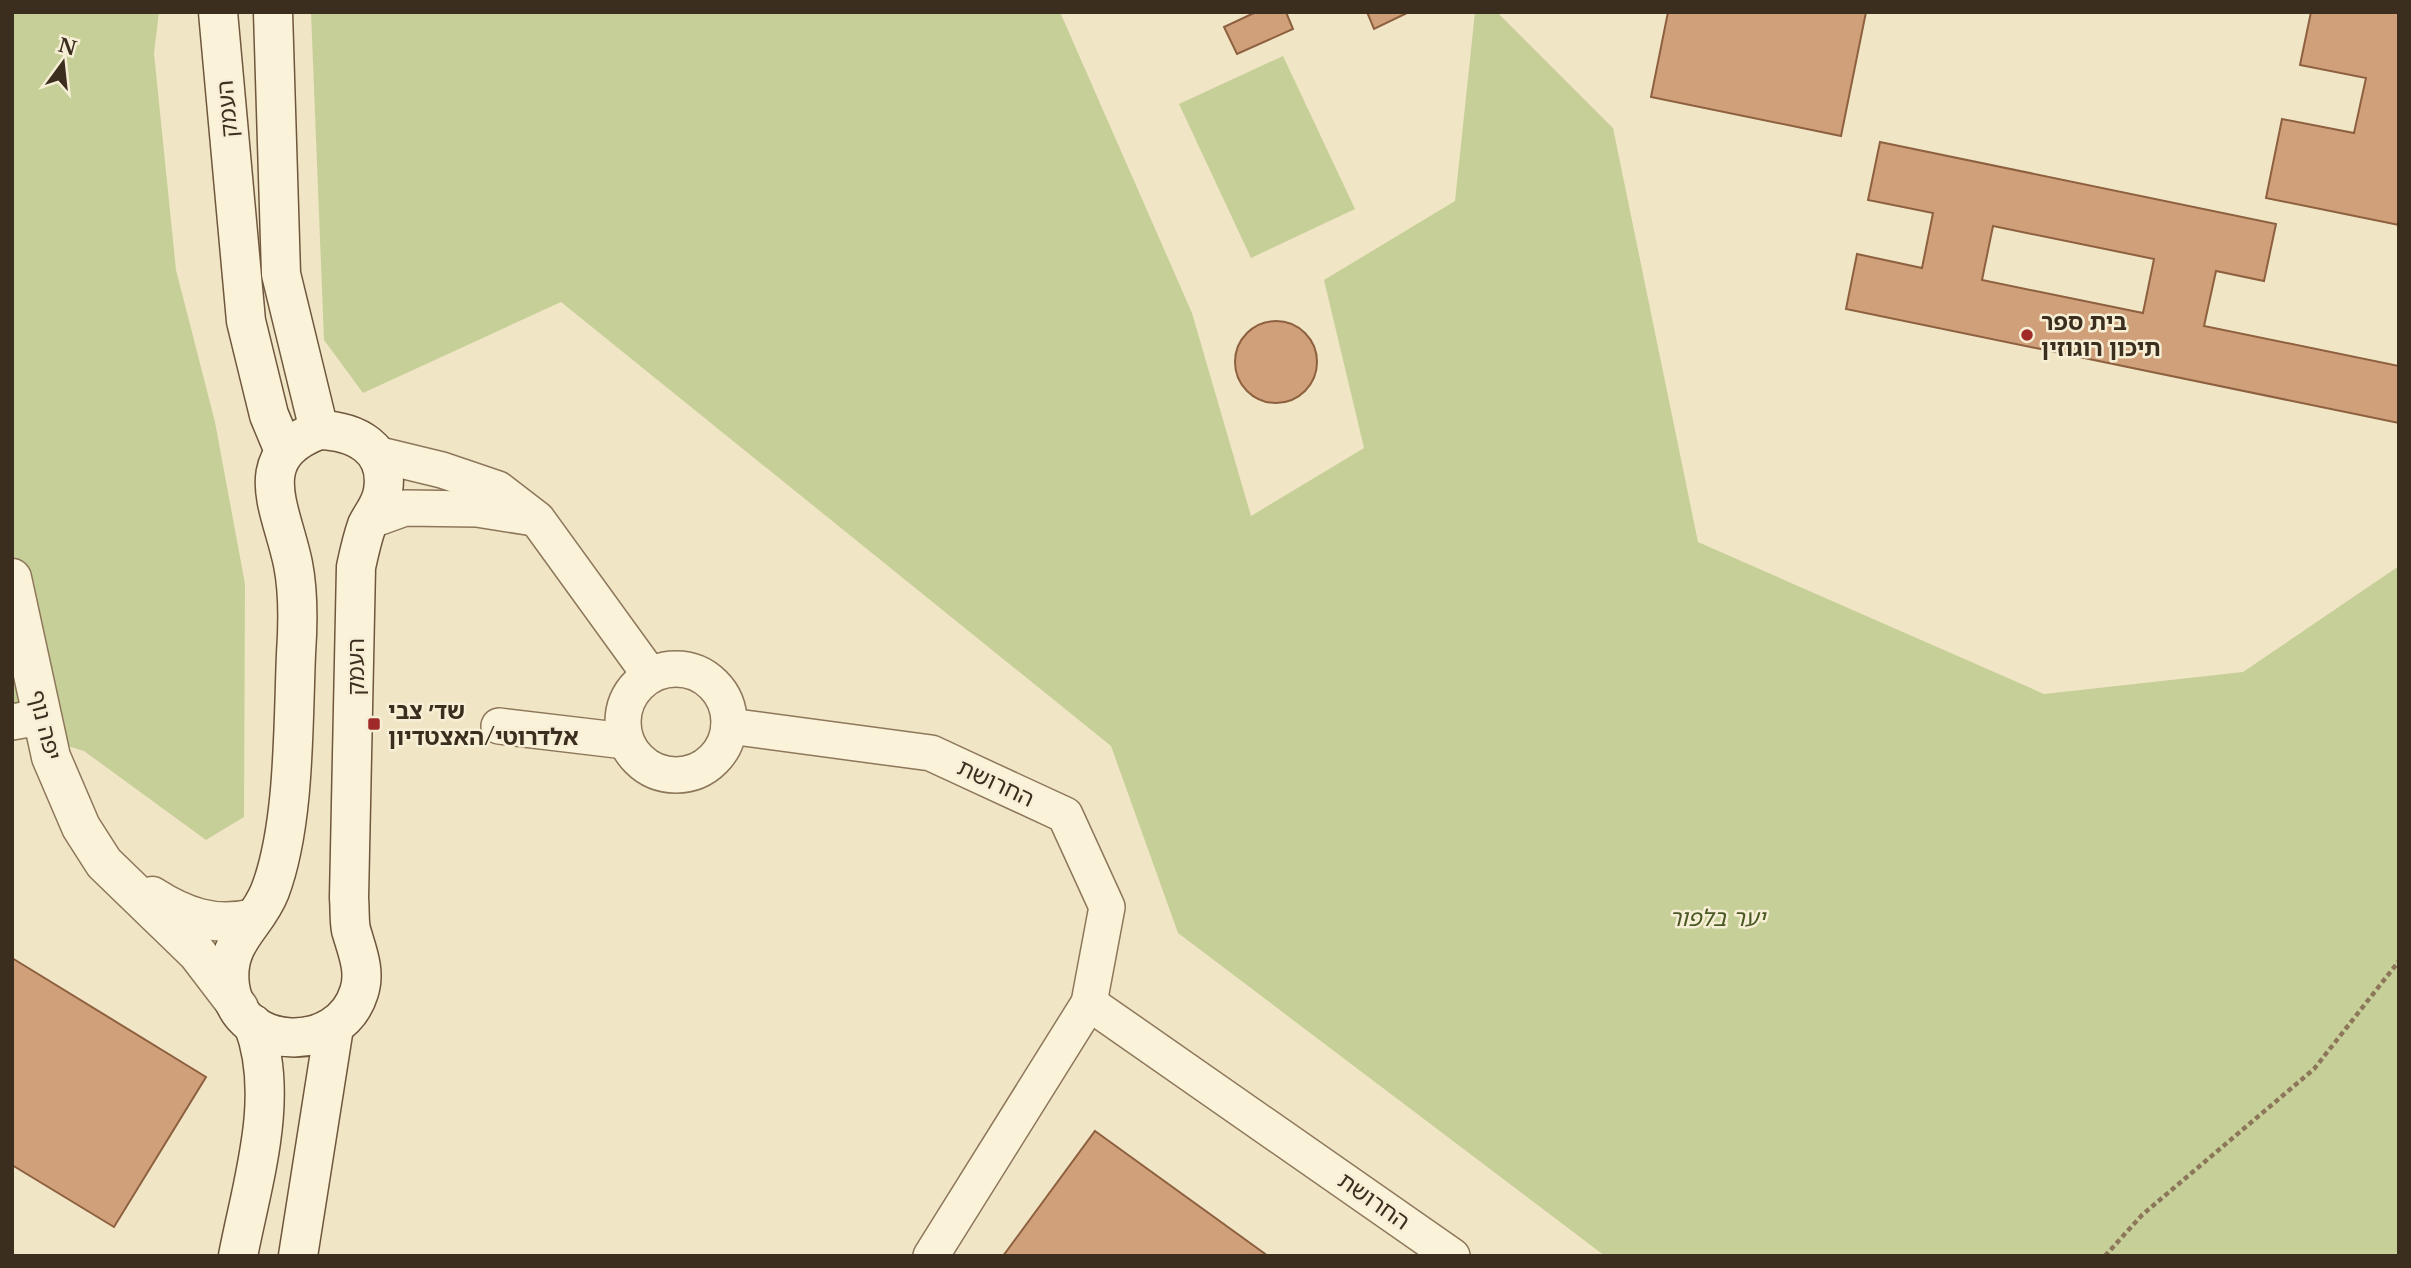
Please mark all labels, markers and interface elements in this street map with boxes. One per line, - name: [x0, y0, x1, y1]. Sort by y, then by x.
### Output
- north arrow: [28, 28, 98, 98]
- text: N: [56, 34, 79, 61]
- street label: העמק: [211, 79, 243, 139]
- place label: בית ספר תיכון רוגוזין: [2041, 308, 2161, 362]
- marker: בית ספר תיכון רוגוזין: [2019, 327, 2035, 343]
- street label: העמק: [342, 638, 370, 696]
- street label: יפה נוף: [23, 687, 67, 763]
- place label: שד׳ צבי אלדרוטי/האצטדיון: [388, 697, 578, 751]
- marker: שד׳ צבי אלדרוטי/האצטדיון: [366, 716, 382, 732]
- street label: החרושת: [953, 753, 1039, 813]
- park label: יער בלפור: [1669, 904, 1767, 932]
- street label: החרושת: [1333, 1166, 1415, 1236]

